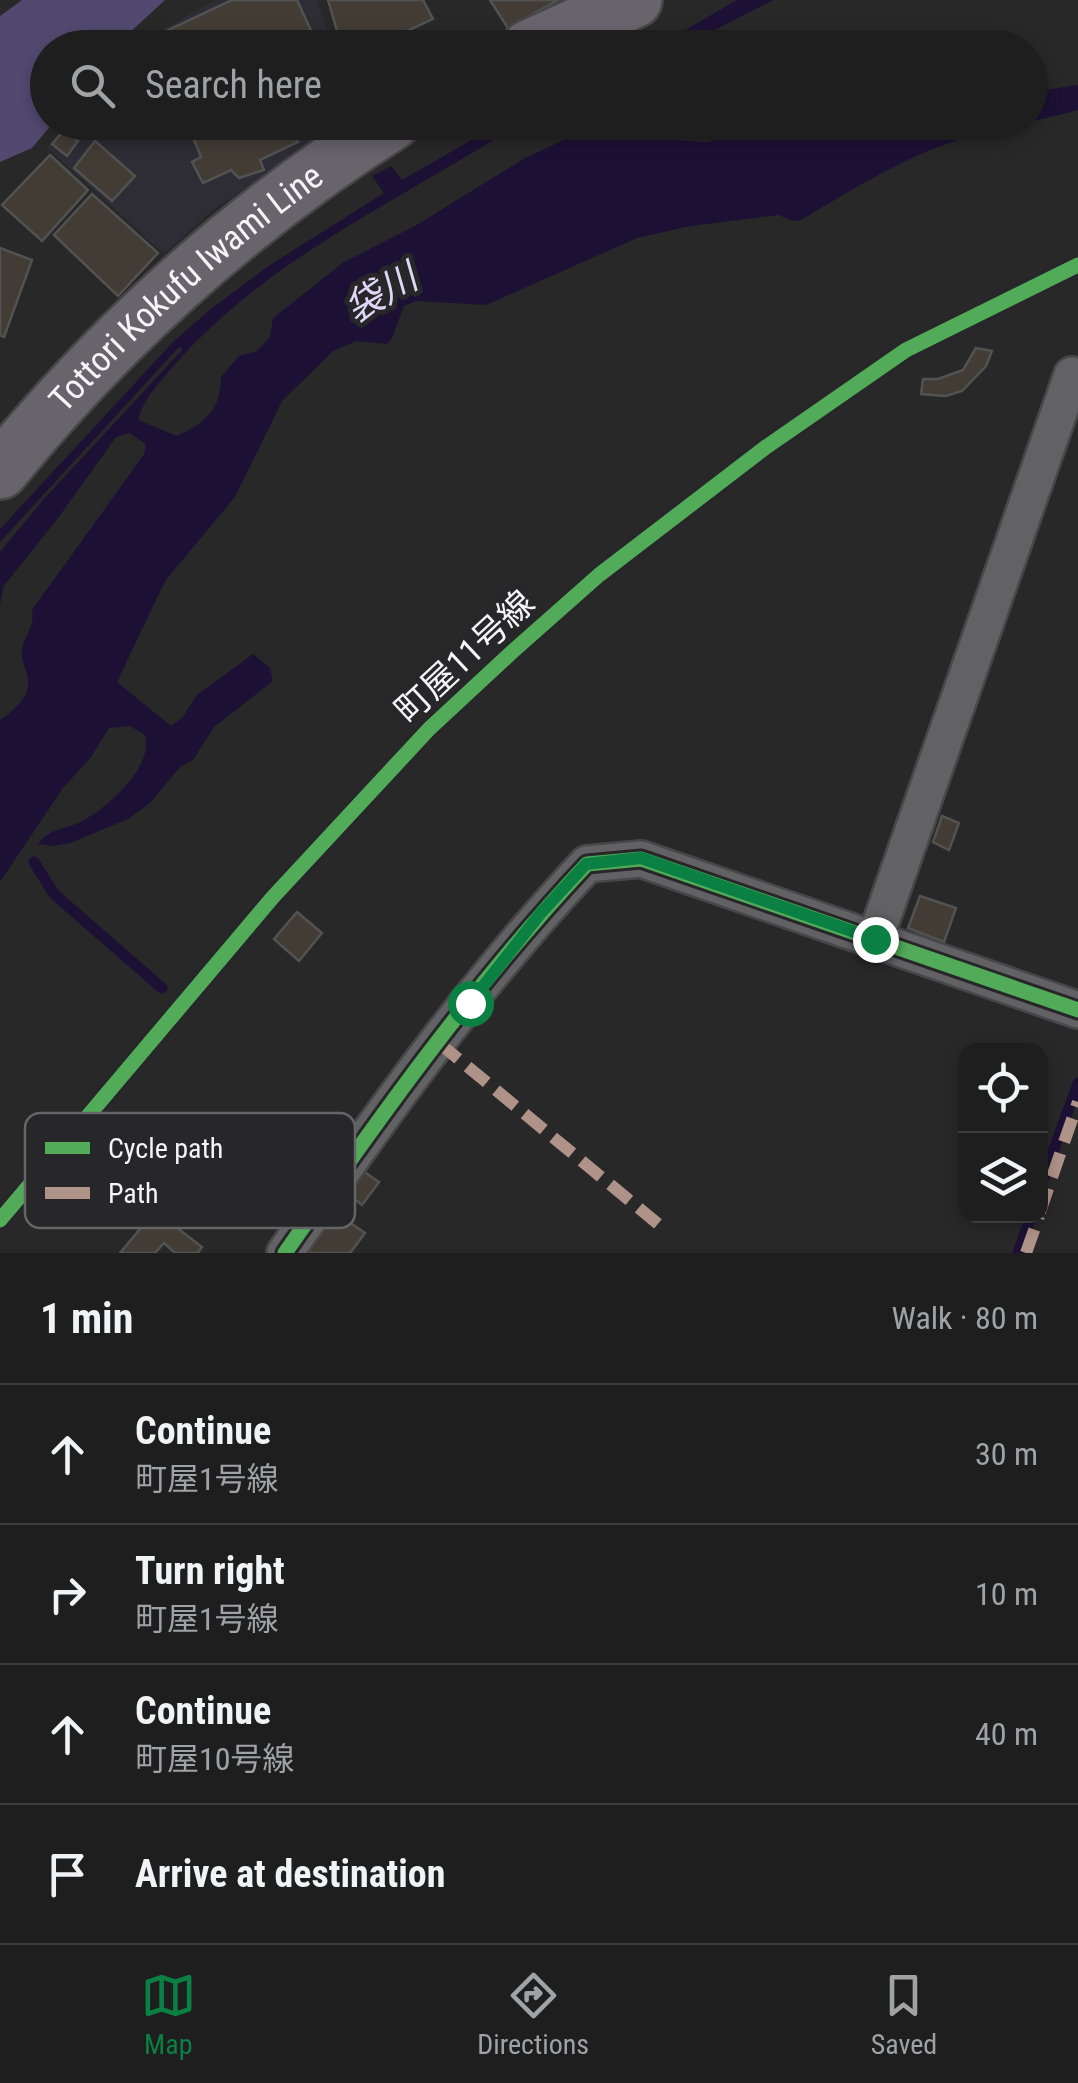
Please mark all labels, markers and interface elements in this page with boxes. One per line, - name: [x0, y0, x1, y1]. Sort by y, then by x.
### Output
- search box: [30, 30, 1048, 140]
- icon: search: [65, 58, 120, 113]
- text: Search here: [145, 63, 322, 107]
- street label: Tottori Kokufu Iwami Line: [41, 155, 330, 420]
- water label: 袋川: [337, 253, 428, 331]
- street label: 町屋11号線: [387, 582, 543, 732]
- route end: [853, 917, 899, 963]
- route start: [448, 981, 494, 1027]
- map controls: [958, 1043, 1048, 1223]
- button: locate: [958, 1043, 1048, 1133]
- legend: [25, 1113, 355, 1228]
- text: Cycle path: [108, 1132, 223, 1165]
- button: layers: [958, 1133, 1048, 1223]
- text: Path: [108, 1177, 159, 1210]
- text: 1 min: [40, 1294, 133, 1343]
- text: Walk · 80 m: [892, 1299, 1038, 1337]
- text: Continue: [135, 1409, 271, 1453]
- icon: ahead: [40, 1427, 95, 1482]
- text: 30 m: [975, 1435, 1038, 1473]
- text: 町屋1号線: [135, 1460, 279, 1498]
- text: Turn right: [135, 1549, 285, 1593]
- icon: right: [40, 1567, 95, 1622]
- text: 10 m: [975, 1575, 1038, 1613]
- text: 町屋1号線: [135, 1600, 279, 1638]
- text: Continue: [135, 1689, 271, 1733]
- icon: ahead: [40, 1707, 95, 1762]
- text: 40 m: [975, 1715, 1038, 1753]
- text: 町屋10号線: [135, 1740, 295, 1778]
- icon: arrive: [40, 1847, 95, 1902]
- text: Arrive at destination: [135, 1852, 445, 1896]
- tab: Map: [141, 1968, 196, 2061]
- tab: Directions: [477, 1968, 589, 2061]
- tab: Saved: [871, 1968, 937, 2061]

